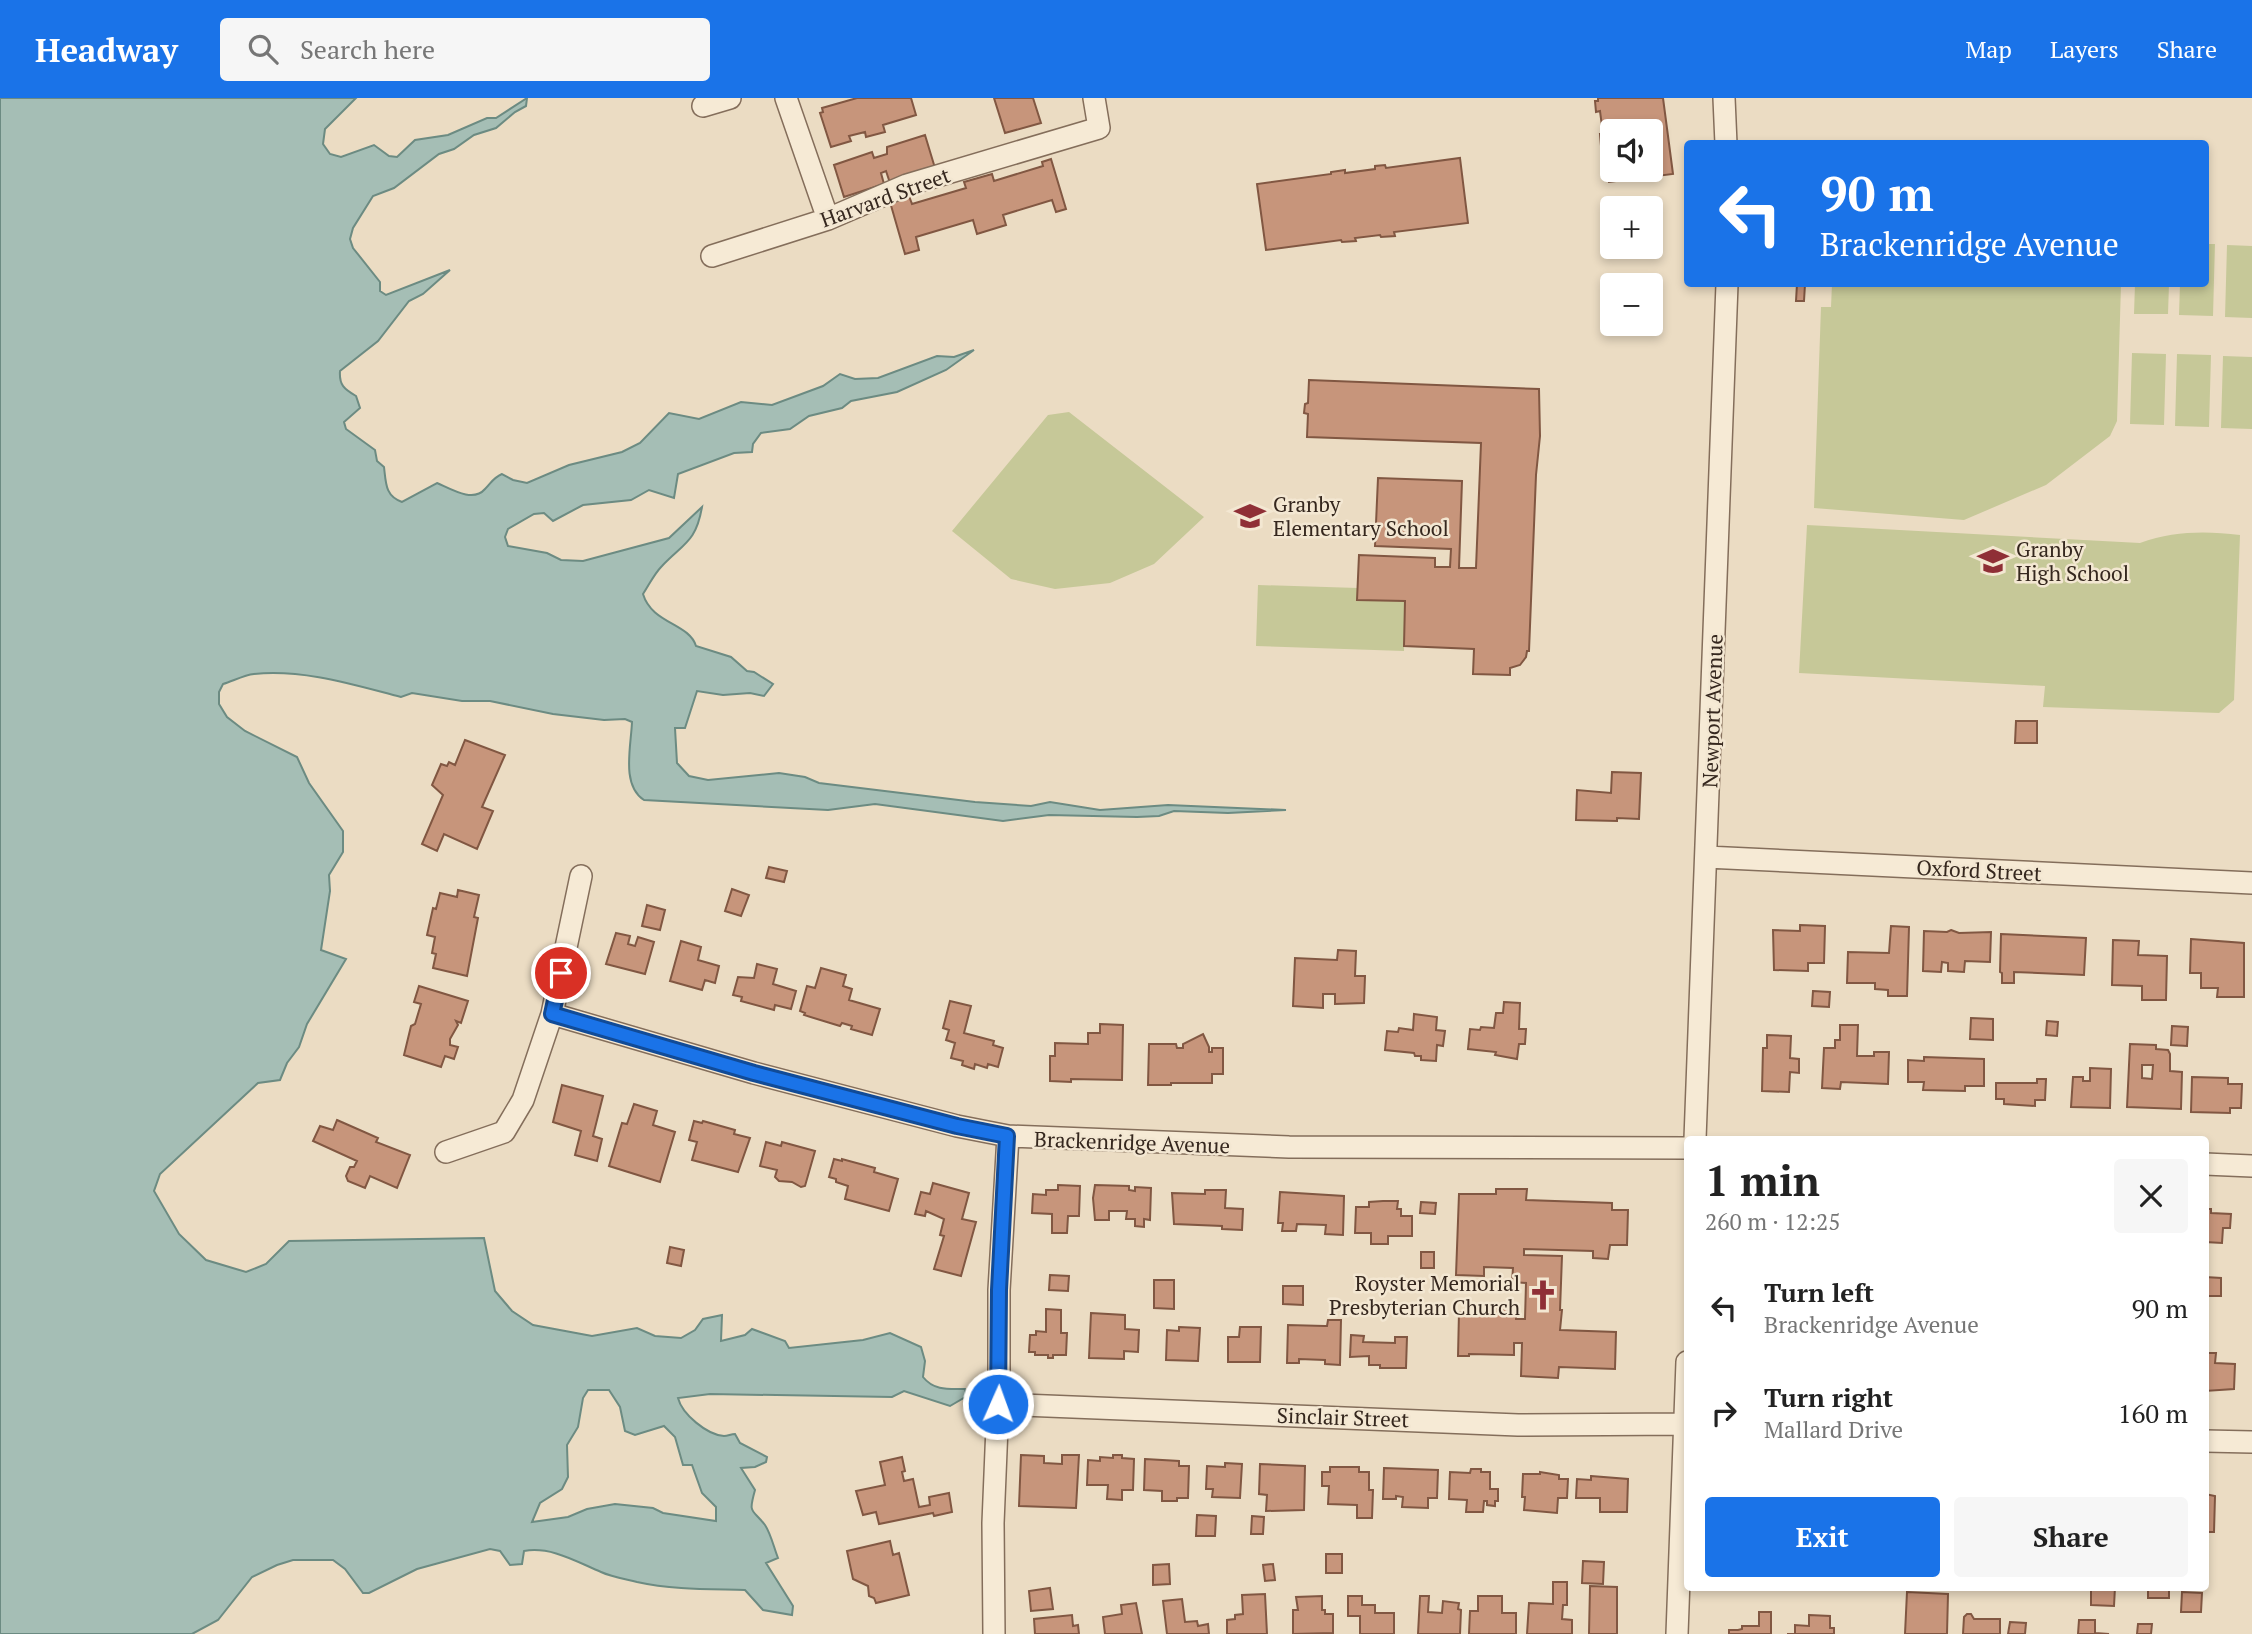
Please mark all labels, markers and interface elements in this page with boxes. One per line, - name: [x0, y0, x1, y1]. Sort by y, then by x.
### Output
- search box: [220, 18, 710, 81]
- text: Headway: [35, 28, 178, 71]
- icon: search: [244, 30, 282, 68]
- text: Search here: [300, 32, 435, 66]
- text: Map: [1965, 33, 2012, 65]
- text: Layers: [2050, 33, 2119, 65]
- text: Share: [2157, 33, 2217, 65]
- map controls: [1600, 119, 1663, 336]
- button: sound: [1600, 119, 1663, 182]
- street label: Harvard Street: [816, 160, 954, 233]
- text: 90 m: [1820, 160, 1934, 225]
- icon: left: [1705, 168, 1796, 259]
- button: +: [1600, 196, 1663, 259]
- text: Brackenridge Avenue: [1820, 223, 2119, 265]
- button: −: [1600, 273, 1663, 336]
- place label: Granby Elementary School: [1273, 490, 1449, 542]
- school or university icon: Granby Elementary School: [1233, 499, 1267, 533]
- place label: Granby High School: [2016, 535, 2129, 587]
- school or university icon: Granby High School: [1976, 544, 2010, 578]
- street label: Newport Avenue: [1695, 634, 1729, 788]
- street label: Oxford Street: [1916, 853, 2043, 887]
- pin: [531, 943, 591, 1003]
- icon: arrive: [542, 954, 580, 992]
- street label: Brackenridge Avenue: [1034, 1125, 1230, 1159]
- text: 1 min: [1705, 1152, 1820, 1208]
- button: close: [2114, 1159, 2188, 1233]
- text: 260 m · 12:25: [1705, 1206, 1840, 1237]
- place label: Royster Memorial Presbyterian Church: [1329, 1269, 1520, 1321]
- text: Turn left: [1764, 1275, 1874, 1309]
- church icon: Royster Memorial Presbyterian Church: [1526, 1278, 1560, 1312]
- icon: left: [1705, 1289, 1743, 1327]
- text: 90 m: [2132, 1291, 2188, 1325]
- text: Brackenridge Avenue: [1764, 1309, 1979, 1340]
- position arrow: [961, 1367, 1035, 1441]
- text: Turn right: [1764, 1380, 1893, 1414]
- icon: right: [1705, 1394, 1743, 1432]
- text: 160 m: [2118, 1396, 2188, 1430]
- street label: Sinclair Street: [1276, 1401, 1410, 1433]
- text: Mallard Drive: [1764, 1414, 1903, 1445]
- button: Exit: [1705, 1497, 1940, 1577]
- button: Share: [1954, 1497, 2188, 1577]

